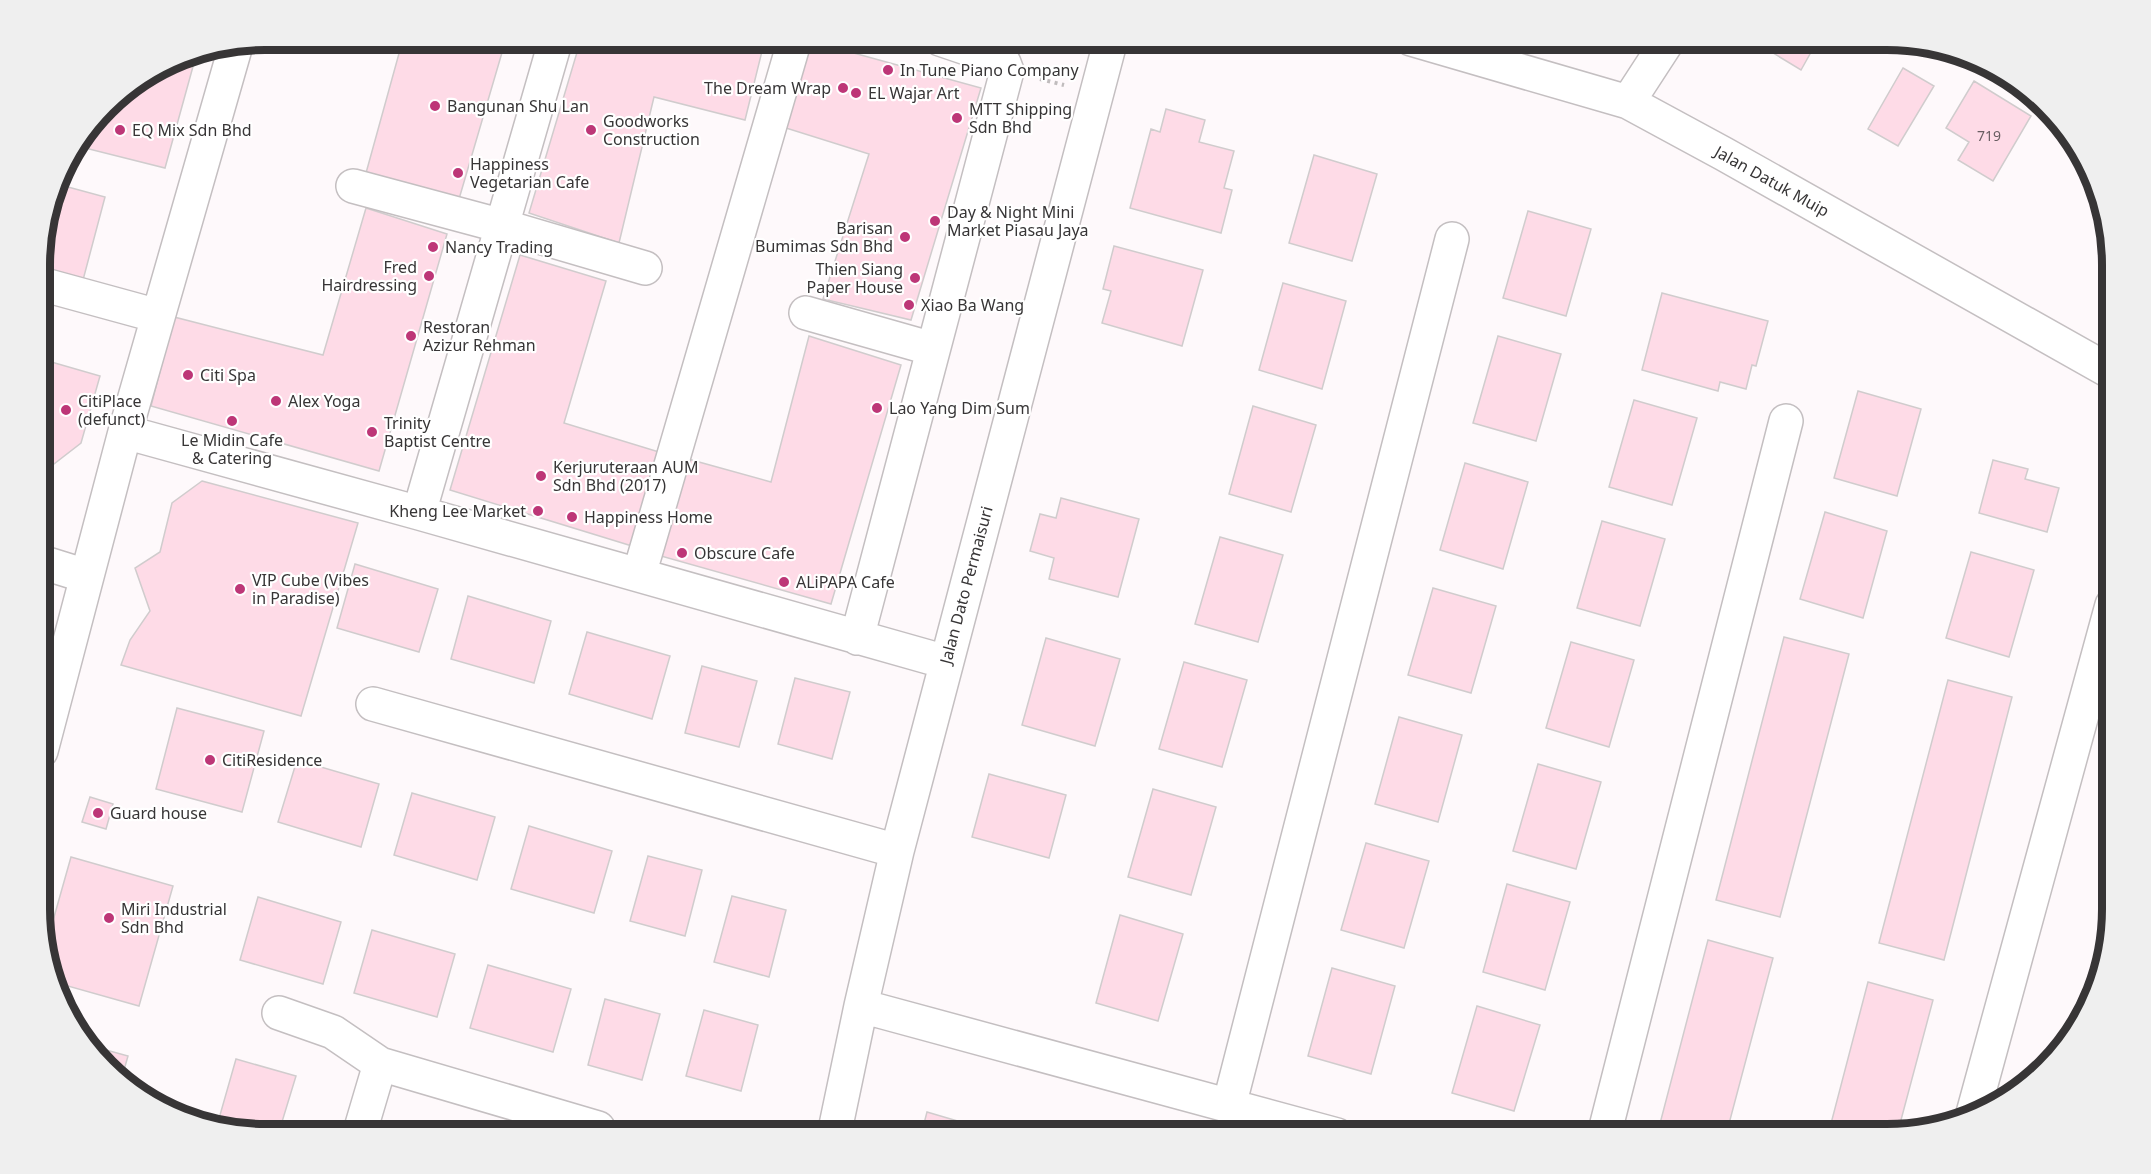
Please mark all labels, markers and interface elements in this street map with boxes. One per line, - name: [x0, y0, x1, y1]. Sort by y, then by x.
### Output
- place label: In Tune Piano Company: [900, 59, 1079, 81]
- marker: In Tune Piano Company: [881, 63, 895, 77]
- place label: The Dream Wrap: [704, 77, 831, 99]
- marker: The Dream Wrap: [836, 81, 850, 95]
- place label: EL Wajar Art: [868, 82, 960, 104]
- marker: EL Wajar Art: [849, 86, 863, 100]
- place label: Bangunan Shu Lan: [447, 95, 589, 117]
- place label: MTT Shipping Sdn Bhd: [969, 98, 1072, 138]
- marker: Bangunan Shu Lan: [428, 99, 442, 113]
- place label: Goodworks Construction: [603, 110, 700, 150]
- marker: MTT Shipping Sdn Bhd: [950, 111, 964, 125]
- place label: EQ Mix Sdn Bhd: [132, 119, 252, 141]
- marker: EQ Mix Sdn Bhd: [113, 123, 127, 137]
- marker: Goodworks Construction: [584, 123, 598, 137]
- house number: 719: [1977, 126, 2001, 145]
- street label: Jalan Datuk Muip: [1709, 139, 1833, 222]
- place label: Happiness Vegetarian Cafe: [470, 153, 589, 193]
- marker: Happiness Vegetarian Cafe: [451, 166, 465, 180]
- place label: Day & Night Mini Market Piasau Jaya: [947, 201, 1089, 241]
- marker: Day & Night Mini Market Piasau Jaya: [928, 214, 942, 228]
- place label: Barisan Bumimas Sdn Bhd: [755, 217, 893, 257]
- marker: Barisan Bumimas Sdn Bhd: [898, 230, 912, 244]
- place label: Nancy Trading: [445, 236, 553, 258]
- marker: Nancy Trading: [426, 240, 440, 254]
- place label: Fred Hairdressing: [321, 256, 417, 296]
- place label: Thien Siang Paper House: [807, 258, 903, 298]
- marker: Fred Hairdressing: [422, 269, 436, 283]
- marker: Thien Siang Paper House: [908, 271, 922, 285]
- place label: Xiao Ba Wang: [921, 294, 1024, 316]
- marker: Xiao Ba Wang: [902, 298, 916, 312]
- place label: Restoran Azizur Rehman: [423, 316, 536, 356]
- marker: Restoran Azizur Rehman: [404, 329, 418, 343]
- place label: Citi Spa: [200, 364, 256, 386]
- marker: Citi Spa: [181, 368, 195, 382]
- place label: CitiPlace (defunct): [78, 390, 145, 430]
- place label: Alex Yoga: [288, 390, 360, 412]
- marker: Alex Yoga: [269, 394, 283, 408]
- place label: Lao Yang Dim Sum: [889, 397, 1030, 419]
- marker: Lao Yang Dim Sum: [870, 401, 884, 415]
- marker: CitiPlace (defunct): [59, 403, 73, 417]
- place label: Trinity Baptist Centre: [384, 412, 491, 452]
- marker: Le Midin Cafe & Catering: [225, 414, 239, 428]
- marker: Trinity Baptist Centre: [365, 425, 379, 439]
- place label: Le Midin Cafe & Catering: [181, 429, 283, 469]
- place label: Kerjuruteraan AUM Sdn Bhd (2017): [553, 456, 699, 496]
- marker: Kerjuruteraan AUM Sdn Bhd (2017): [534, 469, 548, 483]
- place label: Kheng Lee Market: [389, 500, 526, 522]
- marker: Kheng Lee Market: [531, 504, 545, 518]
- street label: Jalan Dato Permaisuri: [934, 504, 998, 668]
- place label: Happiness Home: [584, 506, 713, 528]
- marker: Happiness Home: [565, 510, 579, 524]
- place label: Obscure Cafe: [694, 542, 795, 564]
- marker: Obscure Cafe: [675, 546, 689, 560]
- place label: VIP Cube (Vibes in Paradise): [252, 569, 369, 609]
- place label: ALiPAPA Cafe: [796, 571, 895, 593]
- marker: ALiPAPA Cafe: [777, 575, 791, 589]
- marker: VIP Cube (Vibes in Paradise): [233, 582, 247, 596]
- place label: CitiResidence: [222, 749, 322, 771]
- marker: CitiResidence: [203, 753, 217, 767]
- place label: Guard house: [110, 802, 207, 824]
- marker: Guard house: [91, 806, 105, 820]
- place label: Miri Industrial Sdn Bhd: [121, 898, 227, 938]
- marker: Miri Industrial Sdn Bhd: [102, 911, 116, 925]

